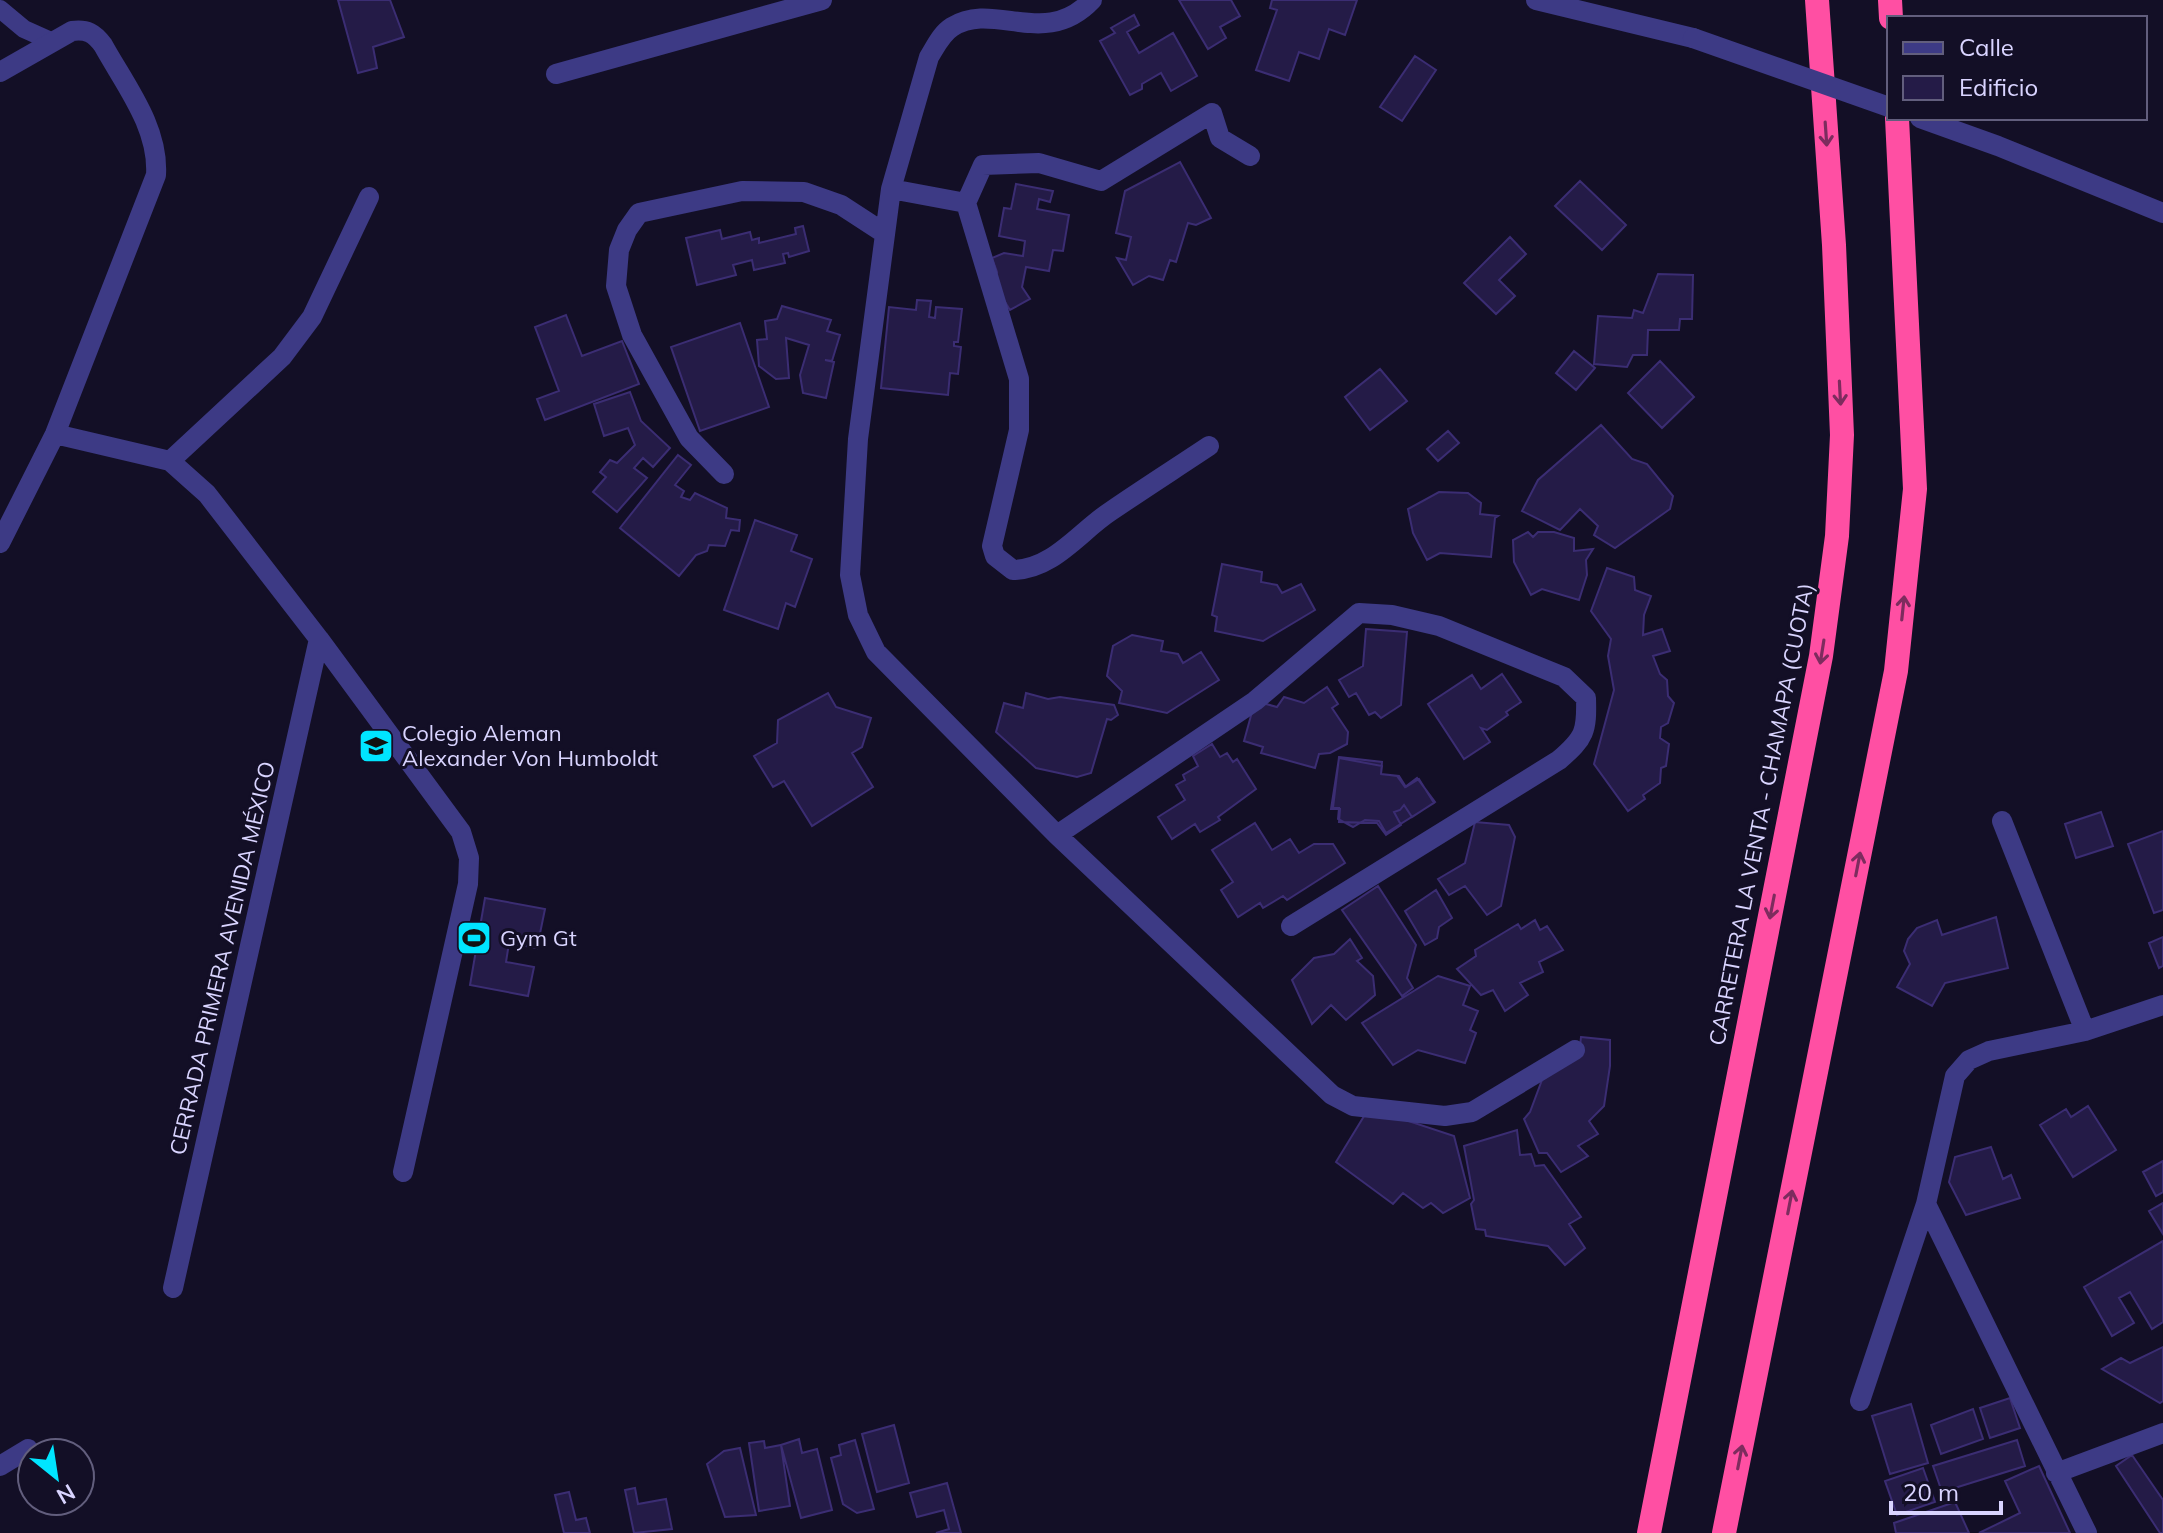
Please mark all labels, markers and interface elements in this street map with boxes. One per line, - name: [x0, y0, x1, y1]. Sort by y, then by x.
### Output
- legend: [1887, 16, 2147, 120]
- text: Calle: [1959, 32, 2014, 62]
- text: Edificio: [1959, 72, 2038, 102]
- one-way arrow: [1819, 120, 1834, 147]
- one-way arrow: [1833, 379, 1848, 406]
- street label: CARRETERA LA VENTA - CHAMAPA (CUOTA): [1702, 580, 1820, 1048]
- one-way arrow: [1895, 595, 1910, 622]
- one-way arrow: [1813, 639, 1828, 664]
- place label: Colegio Aleman Alexander Von Humboldt: [402, 719, 658, 772]
- school or university icon: Colegio Aleman Alexander Von Humboldt: [357, 727, 395, 765]
- street label: CERRADA PRIMERA AVENIDA MÉXICO: [163, 758, 281, 1158]
- one-way arrow: [1851, 852, 1866, 877]
- one-way arrow: [1764, 894, 1779, 920]
- sports icon: Gym Gt: [455, 919, 493, 957]
- place label: Gym Gt: [500, 924, 577, 952]
- one-way arrow: [1784, 1189, 1799, 1215]
- north arrow: [16, 1437, 96, 1517]
- one-way arrow: [1733, 1444, 1748, 1470]
- scale bar: [1891, 1465, 2001, 1515]
- text: 20 m: [1903, 1477, 1959, 1507]
- text: N: [52, 1478, 80, 1511]

